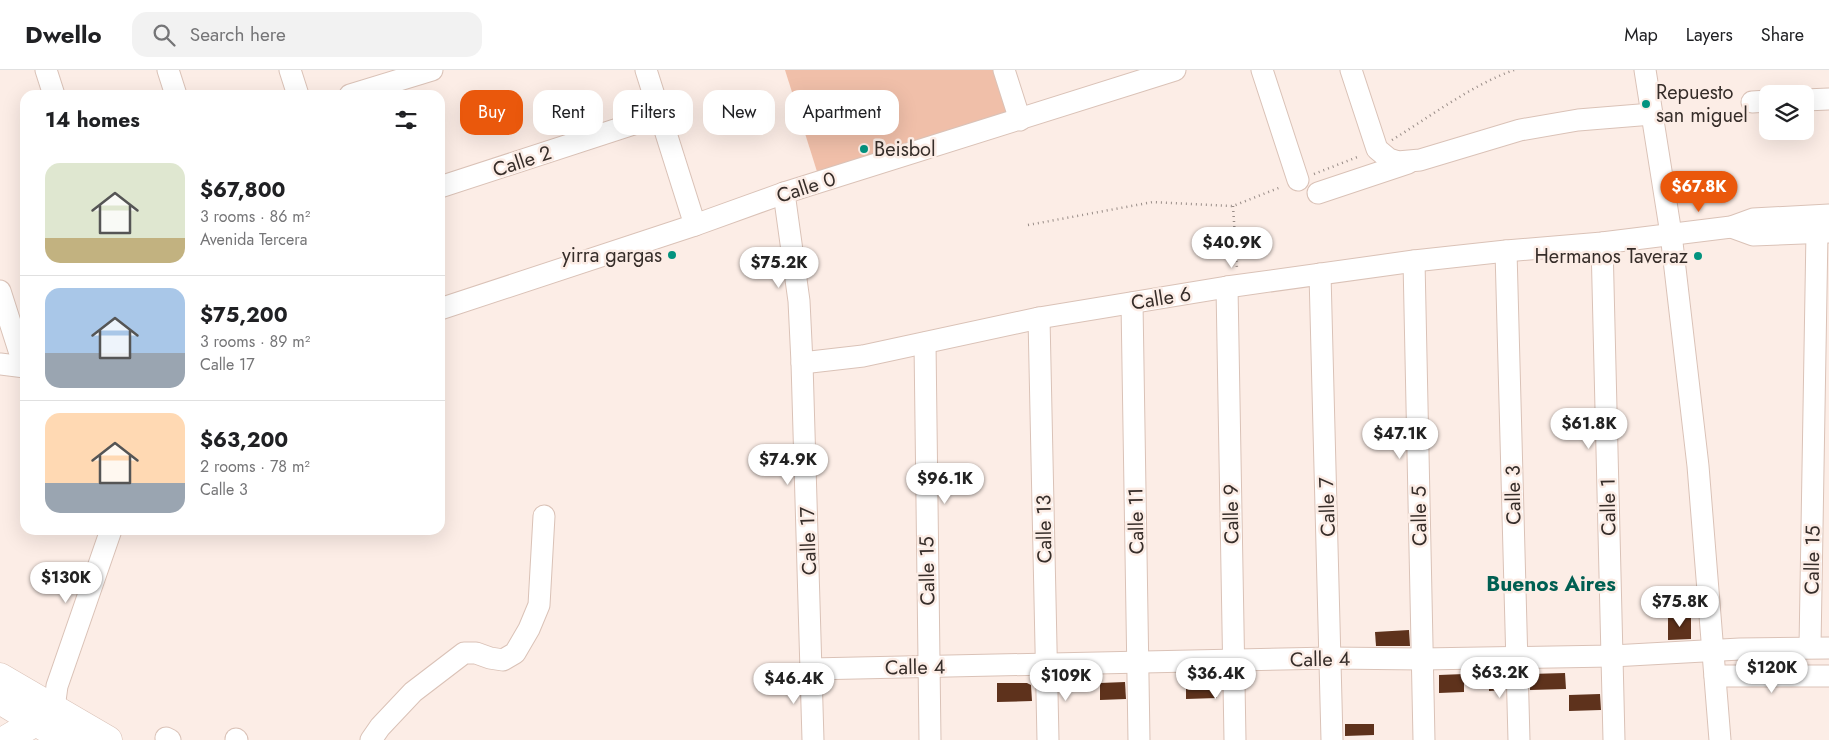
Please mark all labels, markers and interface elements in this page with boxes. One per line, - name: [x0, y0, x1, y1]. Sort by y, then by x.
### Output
- search box: [132, 12, 482, 57]
- text: Dwello: [25, 17, 102, 52]
- icon: search: [150, 21, 178, 49]
- text: Search here: [190, 21, 286, 48]
- text: Map: [1624, 22, 1658, 48]
- text: Layers: [1686, 22, 1733, 48]
- text: Share: [1761, 22, 1804, 48]
- place label: Repuesto san miguel: [1656, 78, 1748, 130]
- map controls: [1759, 85, 1814, 140]
- button: layers: [1759, 85, 1814, 140]
- chip: Buy: [460, 90, 523, 135]
- chip: Rent: [533, 90, 603, 135]
- chip: Filters: [613, 90, 693, 135]
- chip: New: [703, 90, 775, 135]
- chip: Apartment: [785, 90, 899, 135]
- marker: Repuesto san miguel: [1640, 98, 1652, 110]
- text: 14 homes: [45, 105, 140, 135]
- icon: filters: [392, 106, 420, 134]
- place label: Beisbol: [874, 135, 936, 164]
- street label: Calle 2: [489, 138, 555, 185]
- marker: Beisbol: [858, 143, 870, 155]
- street label: Calle 0: [773, 164, 840, 211]
- pin: $67.8K: [1658, 170, 1740, 213]
- text: $67,800: [200, 175, 285, 205]
- text: $67.8K: [1671, 175, 1727, 198]
- icon: home: [85, 183, 145, 243]
- text: 3 rooms · 86 m²: [200, 205, 310, 228]
- pin: $40.9K: [1191, 226, 1273, 269]
- text: Avenida Tercera: [200, 228, 307, 251]
- text: $40.9K: [1203, 231, 1261, 254]
- place label: yirra gargas: [562, 241, 662, 270]
- place label: Hermanos Taveraz: [1535, 242, 1688, 271]
- pin: $75.2K: [738, 246, 820, 289]
- marker: yirra gargas: [666, 249, 678, 261]
- marker: Hermanos Taveraz: [1692, 250, 1704, 262]
- text: $75.2K: [751, 251, 807, 274]
- street label: Calle 6: [1129, 279, 1193, 318]
- text: $75,200: [200, 300, 288, 330]
- icon: home: [85, 308, 145, 368]
- text: 3 rooms · 89 m²: [200, 330, 310, 353]
- text: Calle 17: [200, 353, 255, 376]
- pin: $61.8K: [1548, 408, 1630, 450]
- text: $61.8K: [1561, 412, 1617, 435]
- pin: $47.1K: [1359, 418, 1441, 460]
- text: $47.1K: [1373, 422, 1427, 445]
- text: $63,200: [200, 425, 288, 455]
- icon: home: [85, 433, 145, 493]
- pin: $74.9K: [747, 444, 829, 486]
- text: $74.9K: [759, 448, 817, 471]
- text: 2 rooms · 78 m²: [200, 455, 310, 478]
- pin: $96.1K: [904, 462, 986, 505]
- street label: Calle 3: [1498, 465, 1529, 525]
- text: $96.1K: [917, 467, 973, 490]
- street label: Calle 7: [1312, 476, 1343, 537]
- text: Calle 3: [200, 478, 248, 501]
- street label: Calle 1: [1593, 478, 1624, 536]
- street label: Calle 9: [1216, 484, 1247, 544]
- street label: Calle 5: [1404, 486, 1435, 546]
- street label: Calle 11: [1121, 487, 1152, 555]
- street label: Calle 13: [1029, 494, 1060, 564]
- street label: Calle 17: [793, 506, 824, 576]
- street label: Calle 15: [1797, 525, 1828, 595]
- street label: Calle 15: [912, 536, 943, 606]
- pin: $130K: [31, 562, 101, 604]
- text: $130K: [41, 566, 91, 589]
- district label: Buenos Aires: [1486, 569, 1616, 599]
- pin: $75.8K: [1639, 586, 1721, 628]
- text: $75.8K: [1652, 590, 1708, 613]
- street label: Calle 4: [1290, 644, 1351, 675]
- street label: Calle 4: [885, 652, 946, 683]
- pin: $120K: [1737, 652, 1807, 694]
- pin: $63.2K: [1459, 656, 1541, 699]
- text: $120K: [1747, 656, 1797, 679]
- pin: $36.4K: [1175, 658, 1257, 700]
- pin: $109K: [1031, 660, 1101, 702]
- text: $63.2K: [1471, 661, 1529, 684]
- pin: $46.4K: [753, 662, 835, 705]
- text: $36.4K: [1187, 662, 1245, 685]
- text: $109K: [1041, 664, 1091, 687]
- text: $46.4K: [764, 667, 824, 690]

